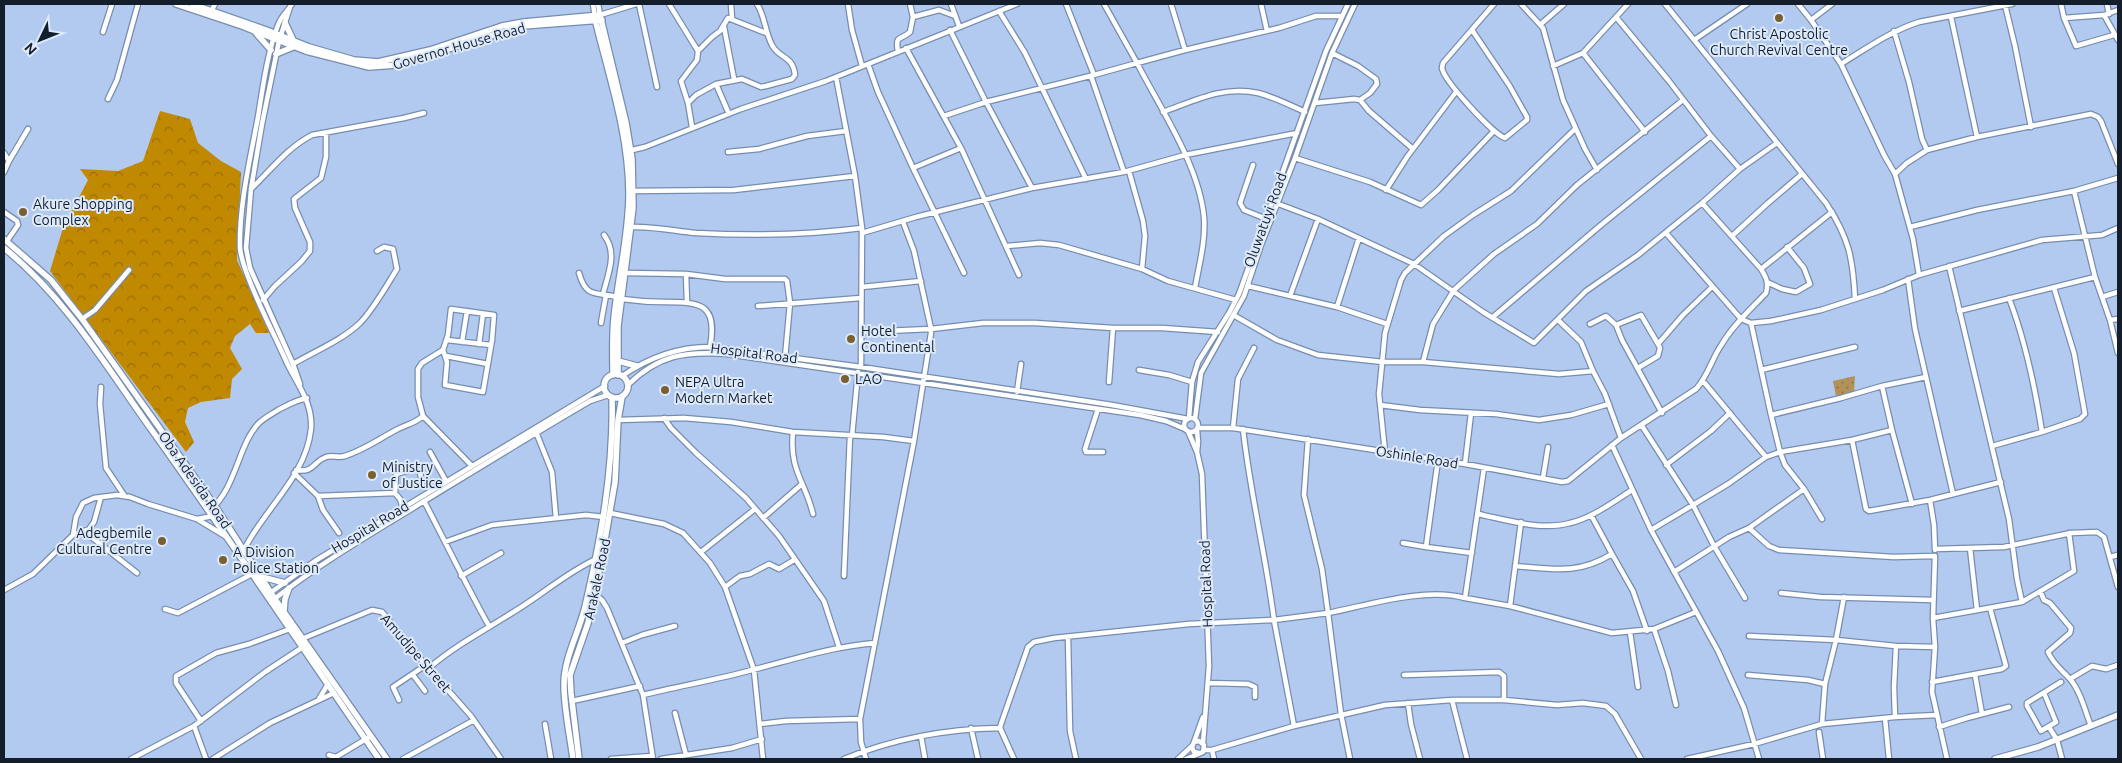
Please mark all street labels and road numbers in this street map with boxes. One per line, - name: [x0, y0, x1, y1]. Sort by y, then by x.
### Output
- street label: Governor House Road: [391, 19, 527, 73]
- street label: Oluwatuyi Road: [1240, 170, 1290, 270]
- street label: Hospital Road: [710, 340, 798, 366]
- street label: Oba Adesida Road: [156, 428, 234, 532]
- street label: Oshinle Road: [1375, 443, 1459, 471]
- street label: Hospital Road: [328, 498, 412, 556]
- street label: Arakale Road: [581, 537, 613, 621]
- street label: Hospital Road: [1196, 540, 1216, 628]
- street label: Amudipe Street: [377, 610, 455, 696]

